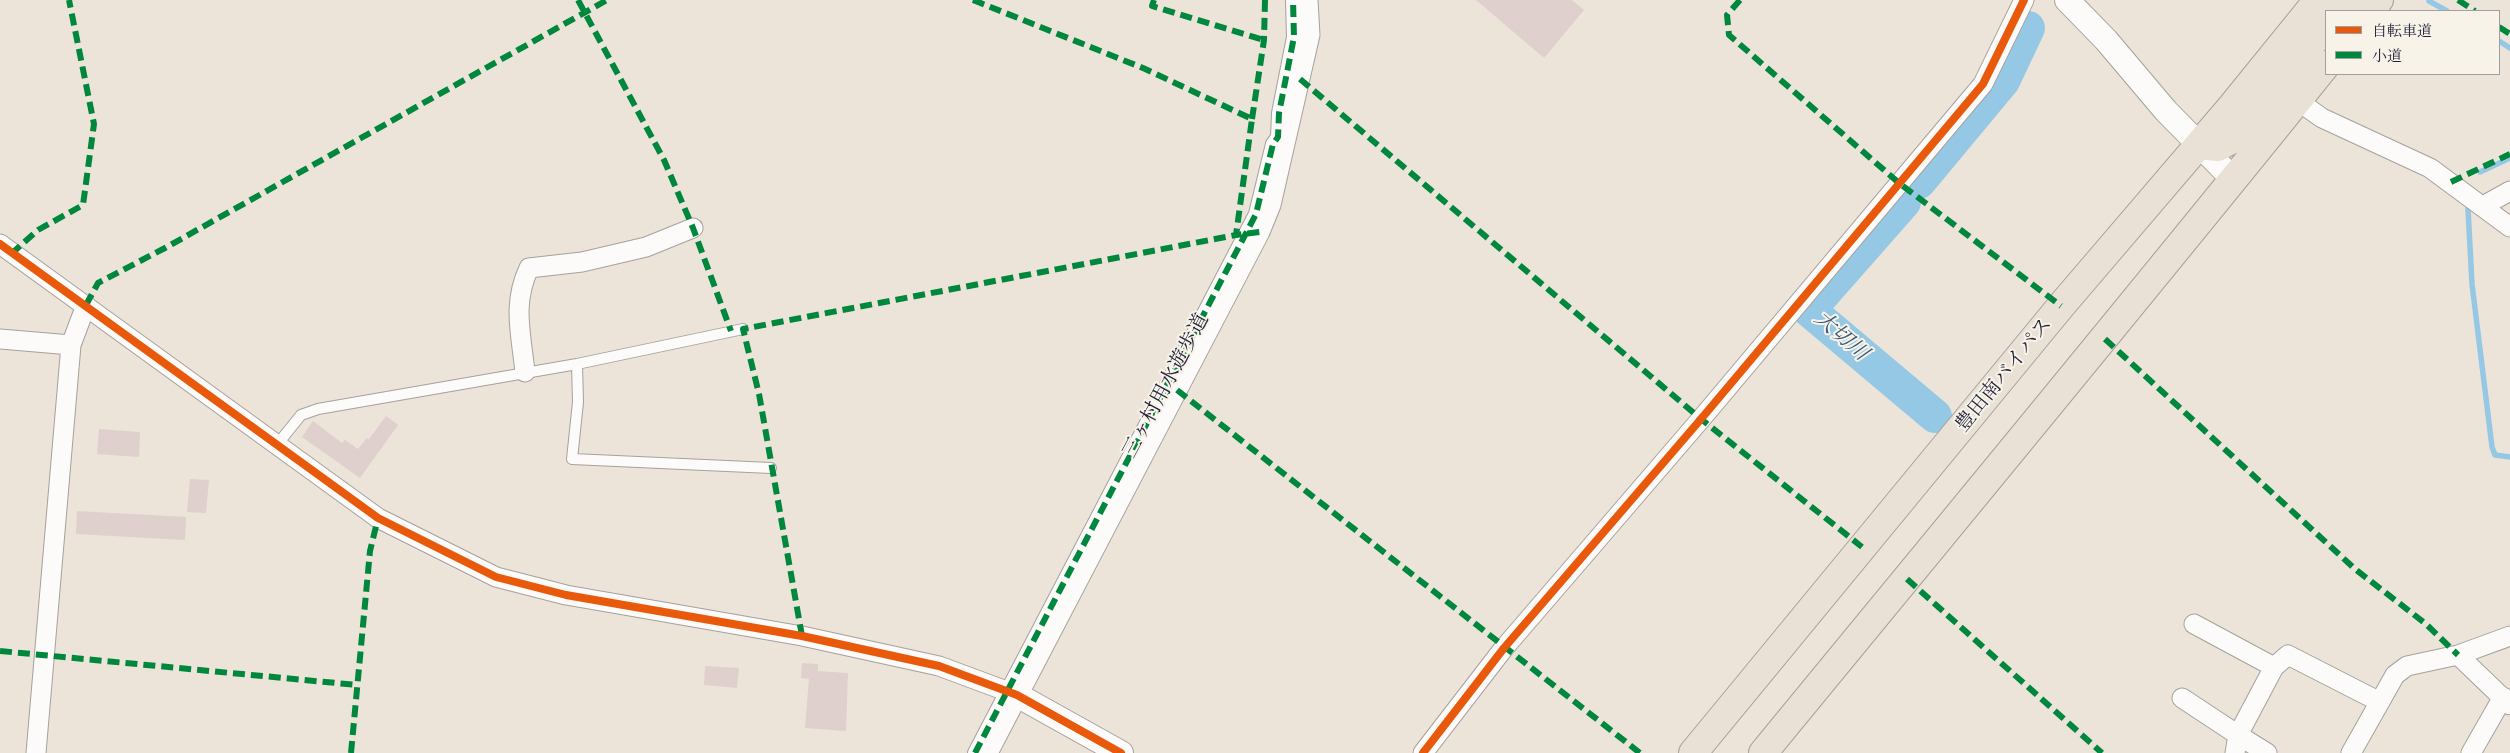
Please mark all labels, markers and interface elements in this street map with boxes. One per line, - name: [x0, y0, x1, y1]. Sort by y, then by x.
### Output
- legend: [2325, 10, 2500, 75]
- text: 自転車道: [2372, 21, 2432, 40]
- text: 小道: [2372, 46, 2402, 65]
- water label: 大切川: [1809, 306, 1873, 366]
- street label: 三ヶ村用水遊歩道: [1118, 310, 1214, 462]
- street label: 豊田南バイパス: [1951, 313, 2057, 437]

